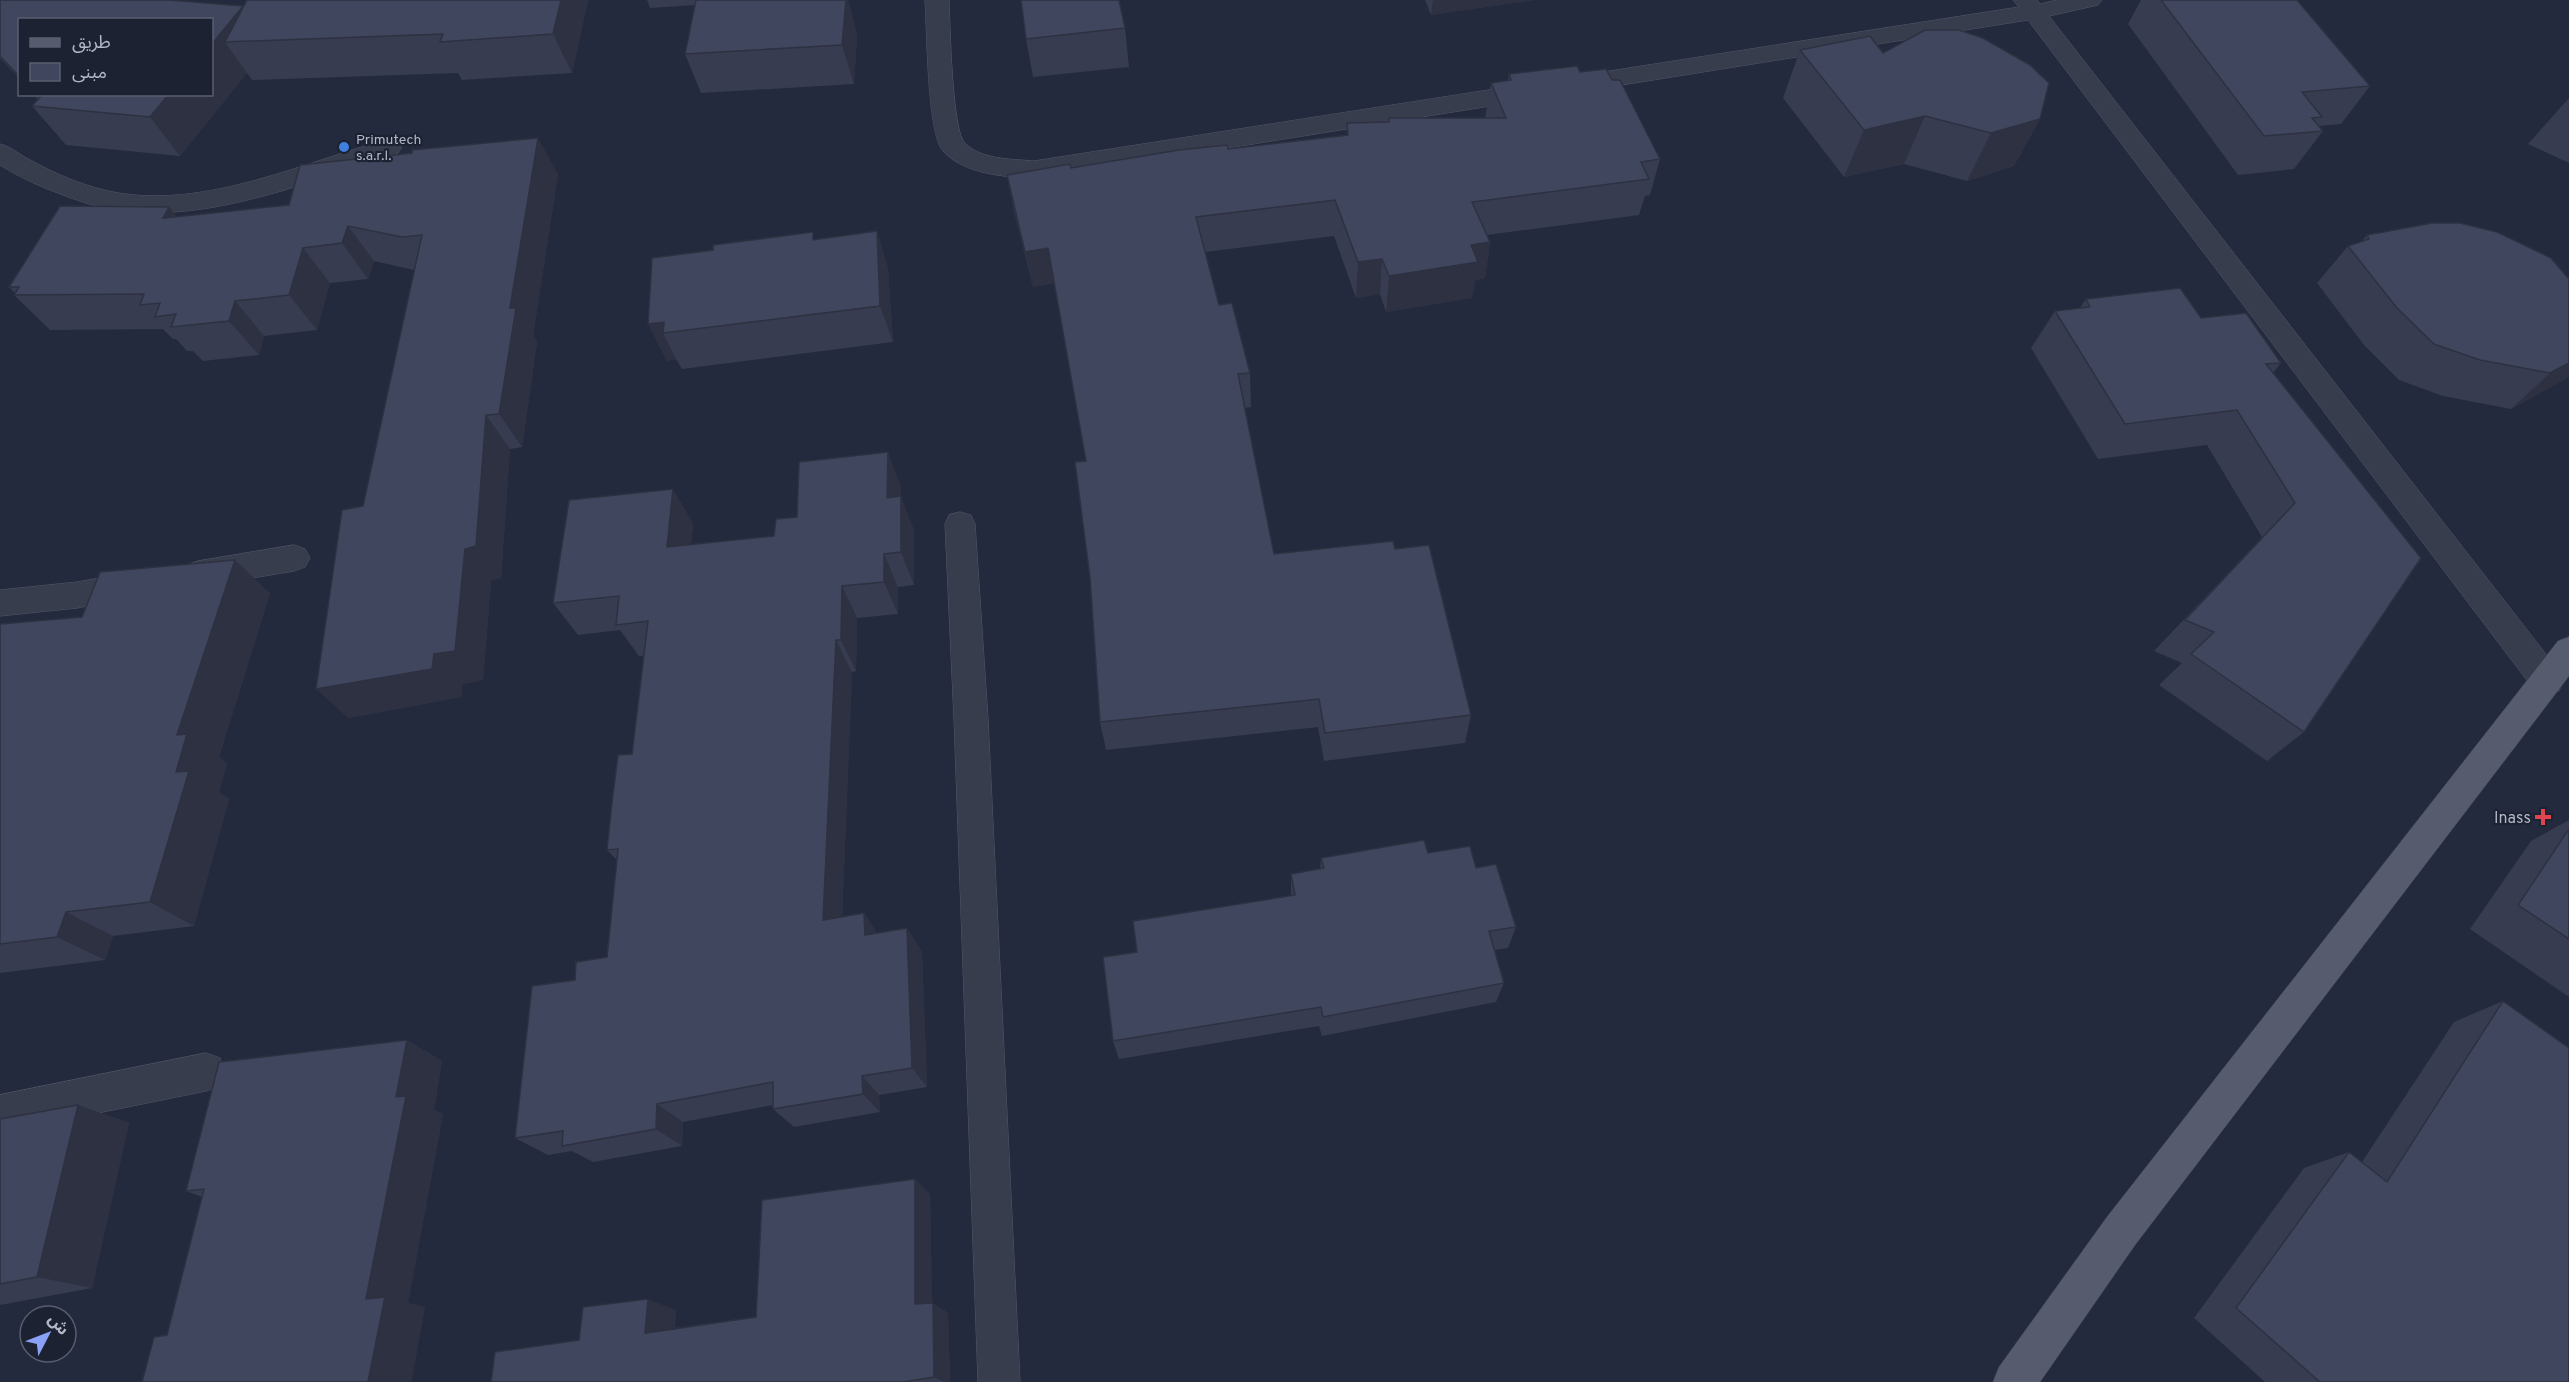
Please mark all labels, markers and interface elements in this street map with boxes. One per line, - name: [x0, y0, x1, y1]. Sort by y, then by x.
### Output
- legend: [18, 18, 213, 96]
- text: طريق: [72, 32, 111, 55]
- text: مبنى: [72, 62, 107, 85]
- place label: Primutech s.a.r.l.: [356, 132, 421, 165]
- marker: Primutech s.a.r.l.: [337, 140, 351, 154]
- place label: Inass: [2494, 809, 2531, 829]
- marker: Inass: [2536, 810, 2550, 824]
- north arrow: [18, 1304, 78, 1364]
- text: ش: [43, 1310, 72, 1340]

